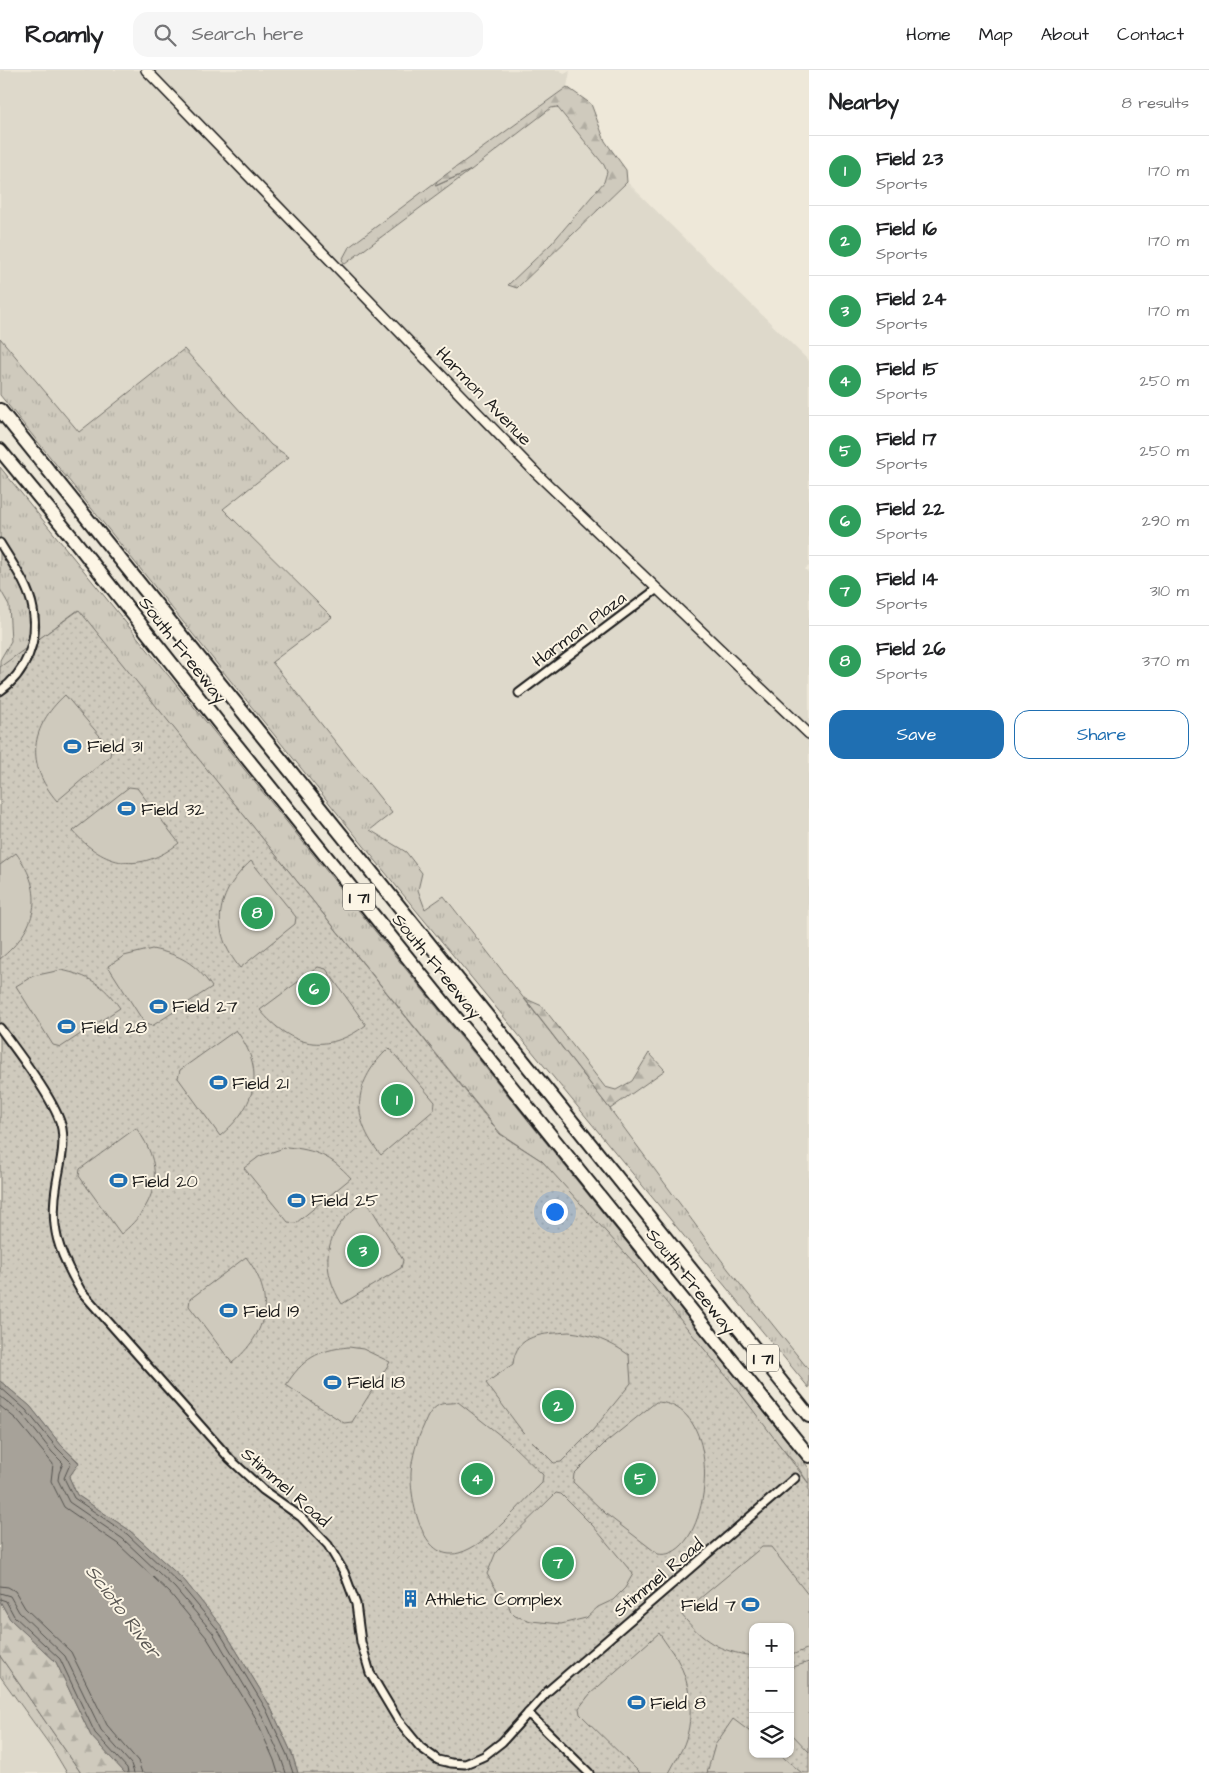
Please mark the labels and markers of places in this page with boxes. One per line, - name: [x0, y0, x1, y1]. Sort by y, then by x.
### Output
- place label: Field 31: [87, 734, 143, 759]
- sports icon: Field 31: [63, 736, 83, 756]
- place label: Field 32: [141, 797, 205, 822]
- sports icon: Field 32: [117, 799, 137, 819]
- pin: 8: [241, 894, 273, 932]
- pin: 6: [298, 970, 330, 1008]
- place label: Field 27: [172, 994, 238, 1019]
- sports icon: Field 27: [148, 996, 168, 1016]
- place label: Field 28: [81, 1015, 147, 1040]
- sports icon: Field 28: [57, 1017, 77, 1037]
- place label: Field 21: [232, 1071, 289, 1096]
- sports icon: Field 21: [208, 1073, 228, 1093]
- pin: 1: [381, 1081, 413, 1119]
- place label: Field 20: [132, 1169, 198, 1194]
- sports icon: Field 20: [108, 1171, 128, 1191]
- place label: Field 25: [311, 1188, 378, 1213]
- sports icon: Field 25: [287, 1190, 307, 1210]
- pin: 3: [347, 1232, 379, 1270]
- place label: Field 19: [243, 1299, 300, 1324]
- sports icon: Field 19: [219, 1301, 239, 1321]
- place label: Field 18: [347, 1370, 405, 1395]
- sports icon: Field 18: [323, 1372, 343, 1392]
- pin: 2: [542, 1387, 574, 1425]
- pin: 4: [461, 1460, 493, 1498]
- pin: 5: [624, 1460, 656, 1498]
- pin: 7: [542, 1544, 574, 1582]
- place label: Athletic Complex: [425, 1587, 562, 1612]
- building icon: Athletic Complex: [401, 1589, 421, 1609]
- place label: Field 7: [681, 1593, 736, 1618]
- sports icon: Field 7: [740, 1595, 760, 1615]
- place label: Field 8: [650, 1691, 706, 1716]
- sports icon: Field 8: [626, 1693, 646, 1713]

